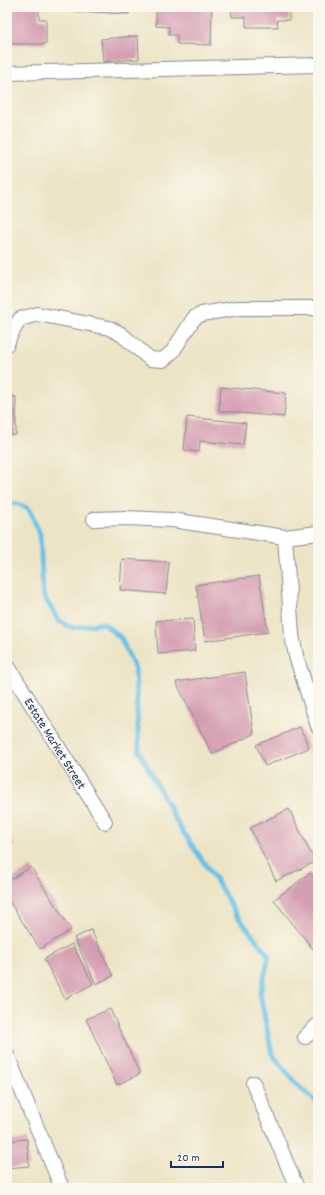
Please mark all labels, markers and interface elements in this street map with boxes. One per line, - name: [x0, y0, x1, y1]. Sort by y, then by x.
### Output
- street label: Estate Market Street: [18, 695, 90, 794]
- scale bar: [171, 1143, 223, 1169]
- text: 20 m: [177, 1150, 200, 1167]

